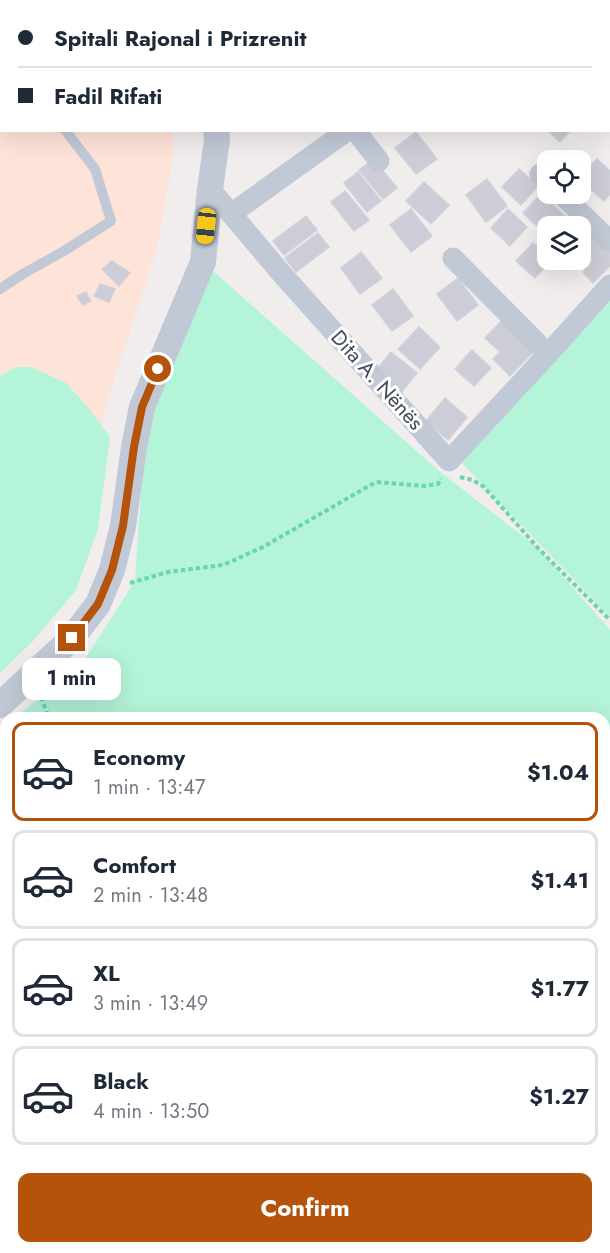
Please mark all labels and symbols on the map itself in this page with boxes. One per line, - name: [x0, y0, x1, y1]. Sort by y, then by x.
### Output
- car: [195, 207, 217, 245]
- street label: Dita A. Nënës: [324, 323, 430, 437]
- route start: [144, 355, 171, 382]
- route end: [58, 624, 85, 651]
- callout: 1 min: [22, 659, 122, 701]

